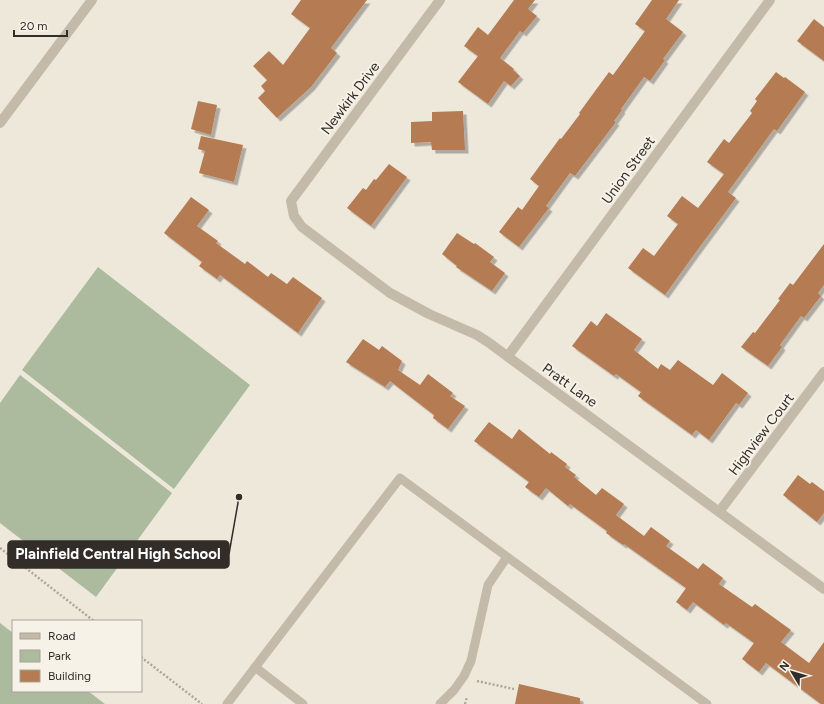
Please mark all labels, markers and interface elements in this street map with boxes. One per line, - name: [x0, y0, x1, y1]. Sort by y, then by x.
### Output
- scale bar: [14, 12, 67, 38]
- text: 20 m: [20, 19, 48, 33]
- street label: Newkirk Drive: [318, 58, 383, 138]
- street label: Union Street: [598, 133, 659, 207]
- street label: Pratt Lane: [539, 360, 601, 411]
- street label: Highview Court: [725, 390, 798, 479]
- callout: Plainfield Central High School: [8, 541, 229, 568]
- text: Plainfield Central High School: [15, 545, 221, 563]
- legend: [12, 620, 142, 692]
- text: Road: [48, 629, 76, 643]
- text: Park: [48, 649, 71, 663]
- north arrow: [772, 652, 812, 692]
- text: N: [777, 659, 792, 674]
- text: Building: [48, 669, 91, 683]

